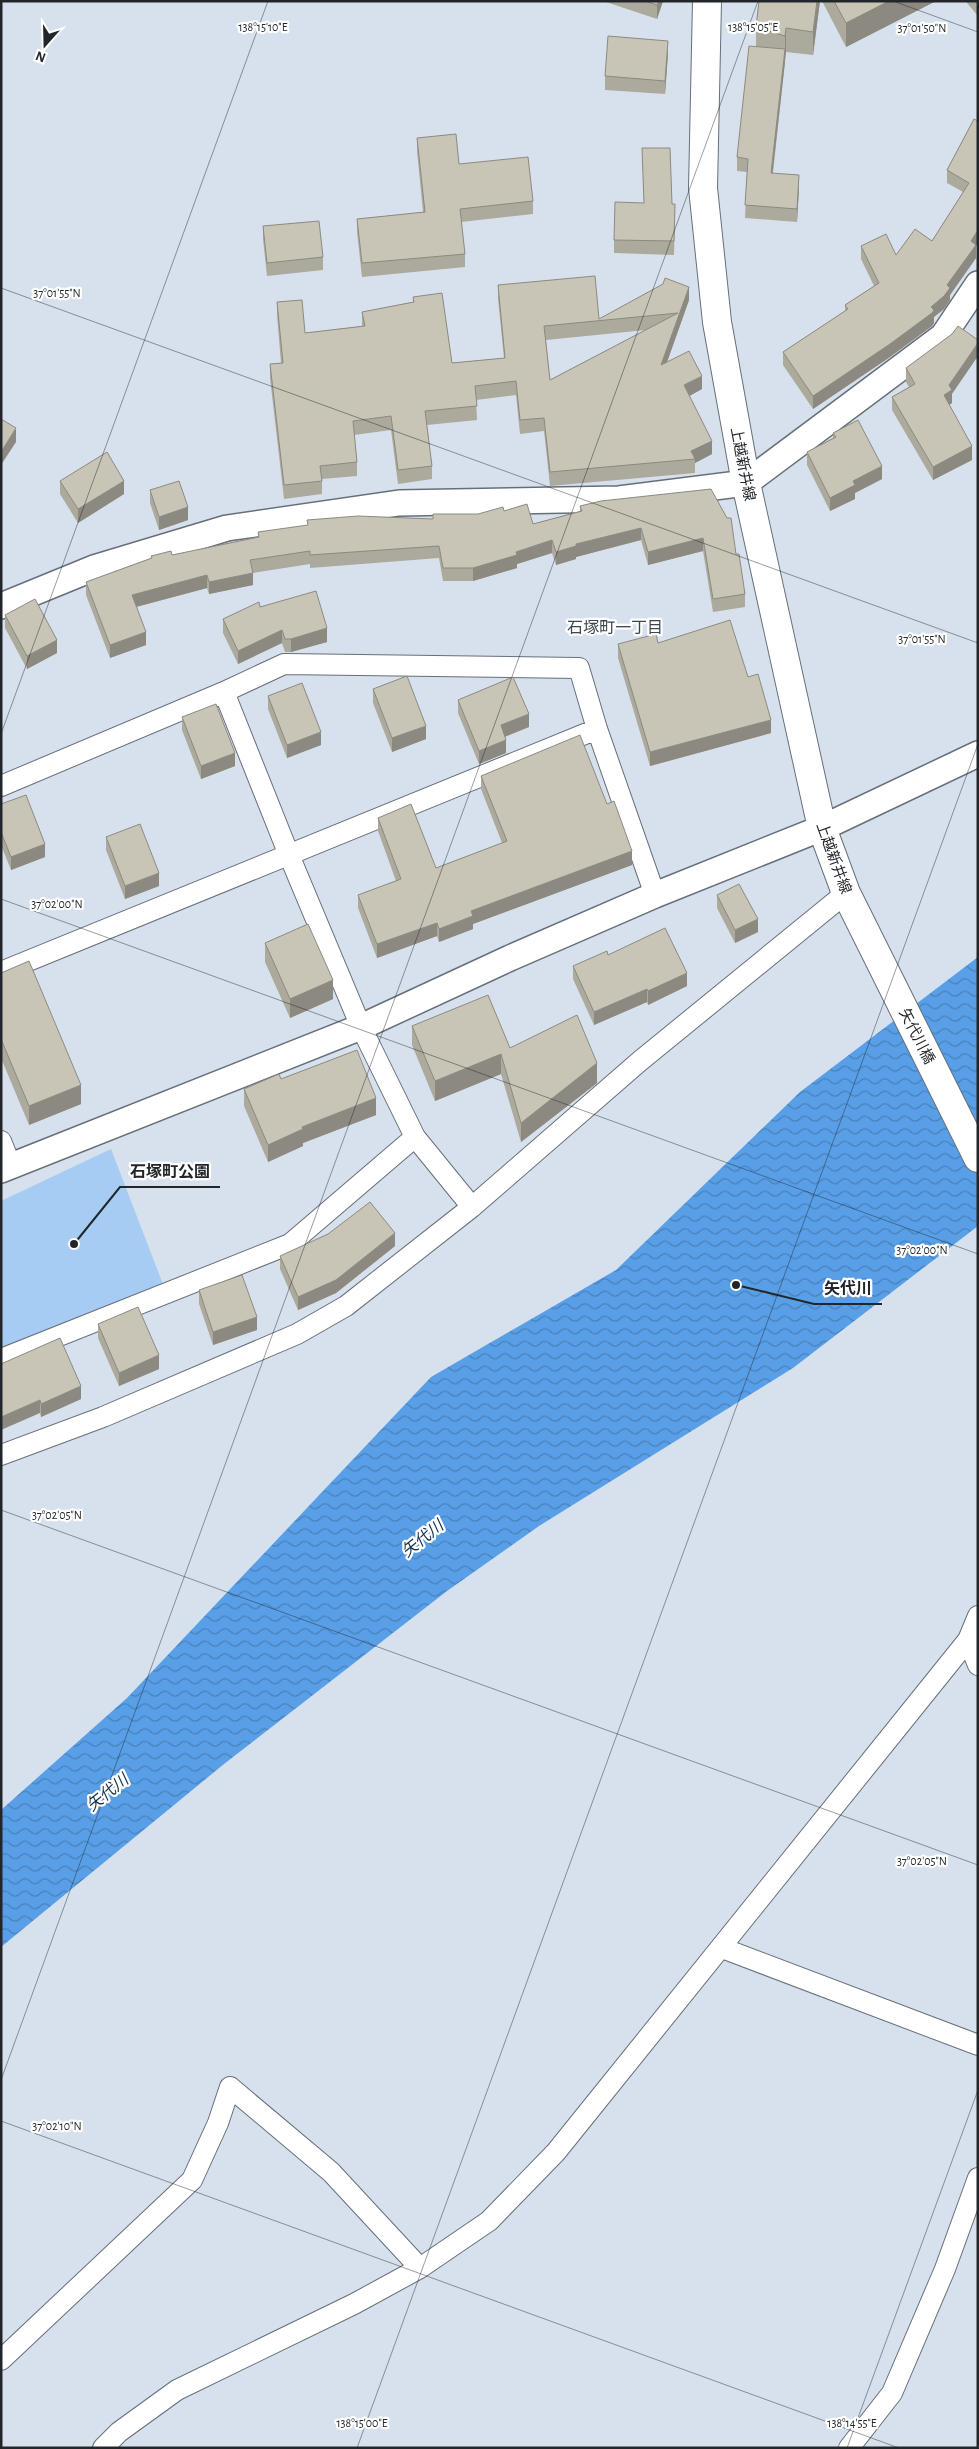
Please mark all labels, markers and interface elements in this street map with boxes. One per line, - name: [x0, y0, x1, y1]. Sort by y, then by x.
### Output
- north arrow: [20, 20, 70, 70]
- text: 138°15'10"E: [238, 21, 288, 33]
- text: 138°15'05"E: [728, 21, 778, 33]
- text: 37°01'50"N: [898, 22, 946, 34]
- text: N: [34, 48, 48, 65]
- text: 37°01'55"N: [33, 287, 81, 299]
- street label: 上越新井線: [728, 425, 759, 502]
- district label: 石塚町一丁目: [567, 620, 663, 636]
- text: 37°01'55"N: [898, 633, 946, 645]
- street label: 上越新井線: [814, 820, 855, 896]
- text: 37°02'00"N: [31, 898, 83, 910]
- street label: 矢代川橋: [896, 1005, 939, 1066]
- callout: 石塚町公園: [120, 1156, 220, 1187]
- text: 石塚町公園: [130, 1163, 210, 1180]
- text: 37°02'00"N: [896, 1244, 948, 1256]
- callout: 矢代川: [814, 1273, 882, 1304]
- text: 矢代川: [824, 1279, 872, 1297]
- text: 37°02'05"N: [32, 1509, 82, 1521]
- water label: 矢代川: [398, 1515, 448, 1560]
- water label: 矢代川: [83, 1769, 133, 1814]
- text: 37°02'05"N: [897, 1855, 947, 1867]
- text: 37°02'10"N: [32, 2120, 82, 2132]
- text: 138°15'00"E: [336, 2417, 388, 2429]
- text: 138°14'55"E: [827, 2417, 877, 2429]

